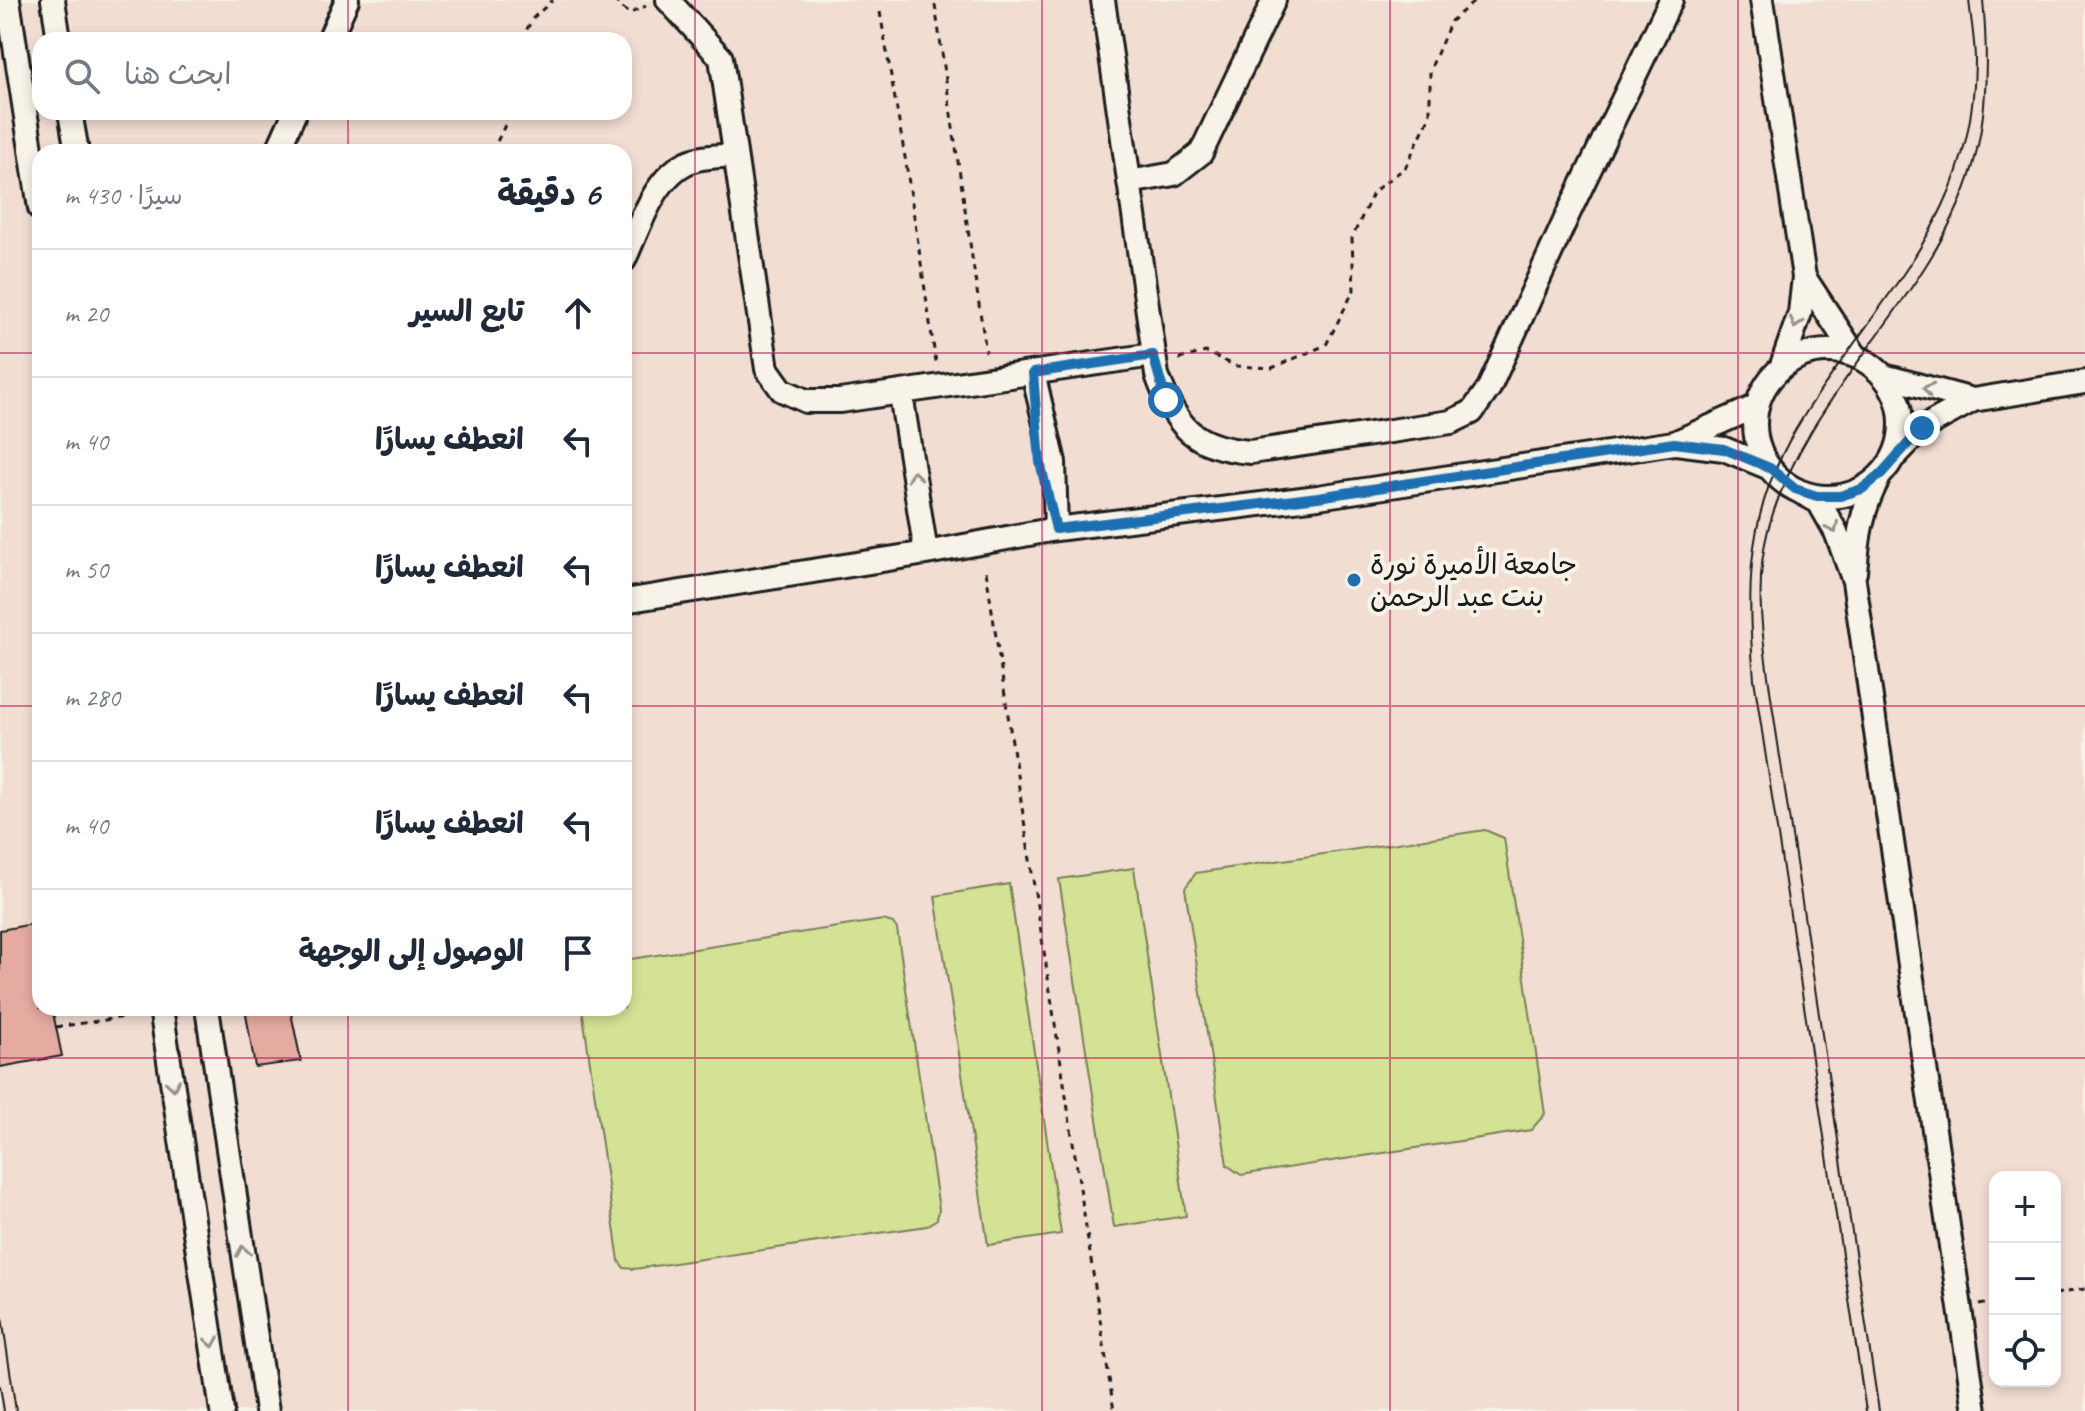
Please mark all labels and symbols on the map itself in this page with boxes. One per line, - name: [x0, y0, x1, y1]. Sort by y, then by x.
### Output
- one-way arrow: [1789, 316, 1805, 330]
- route start: [1148, 382, 1184, 418]
- one-way arrow: [1922, 382, 1936, 399]
- route end: [1904, 410, 1940, 446]
- one-way arrow: [907, 469, 924, 483]
- one-way arrow: [1823, 520, 1839, 535]
- place label: جامعة الأميرة نورة بنت عبد الرحمن: [1370, 546, 1577, 614]
- marker: جامعة الأميرة نورة بنت عبد الرحمن: [1345, 571, 1363, 589]
- one-way arrow: [164, 1078, 181, 1092]
- one-way arrow: [235, 1244, 252, 1258]
- one-way arrow: [203, 1335, 220, 1349]

